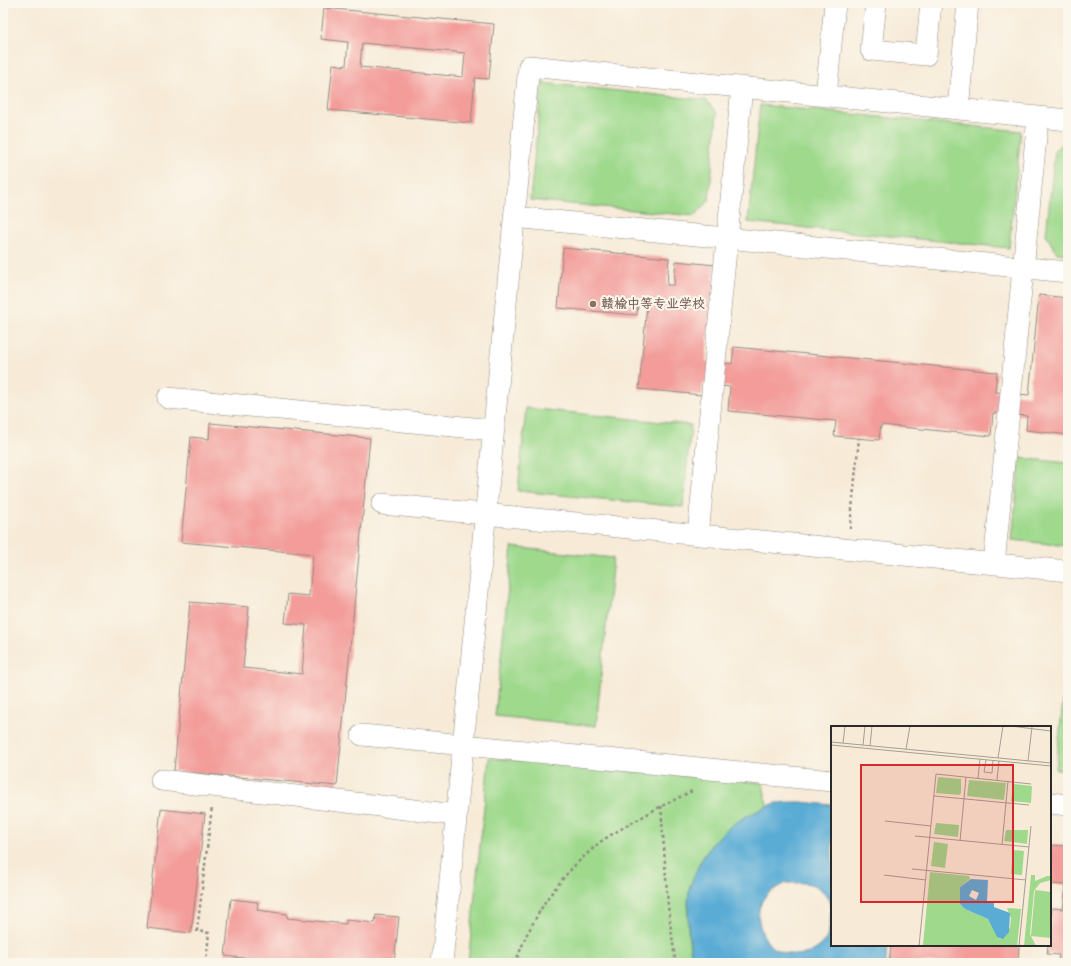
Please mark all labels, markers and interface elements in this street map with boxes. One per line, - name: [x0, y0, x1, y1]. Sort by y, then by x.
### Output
- place label: 赣榆中等专业学校: [601, 294, 705, 315]
- marker: 赣榆中等专业学校: [588, 299, 598, 309]
- inset map: [831, 726, 1051, 946]

